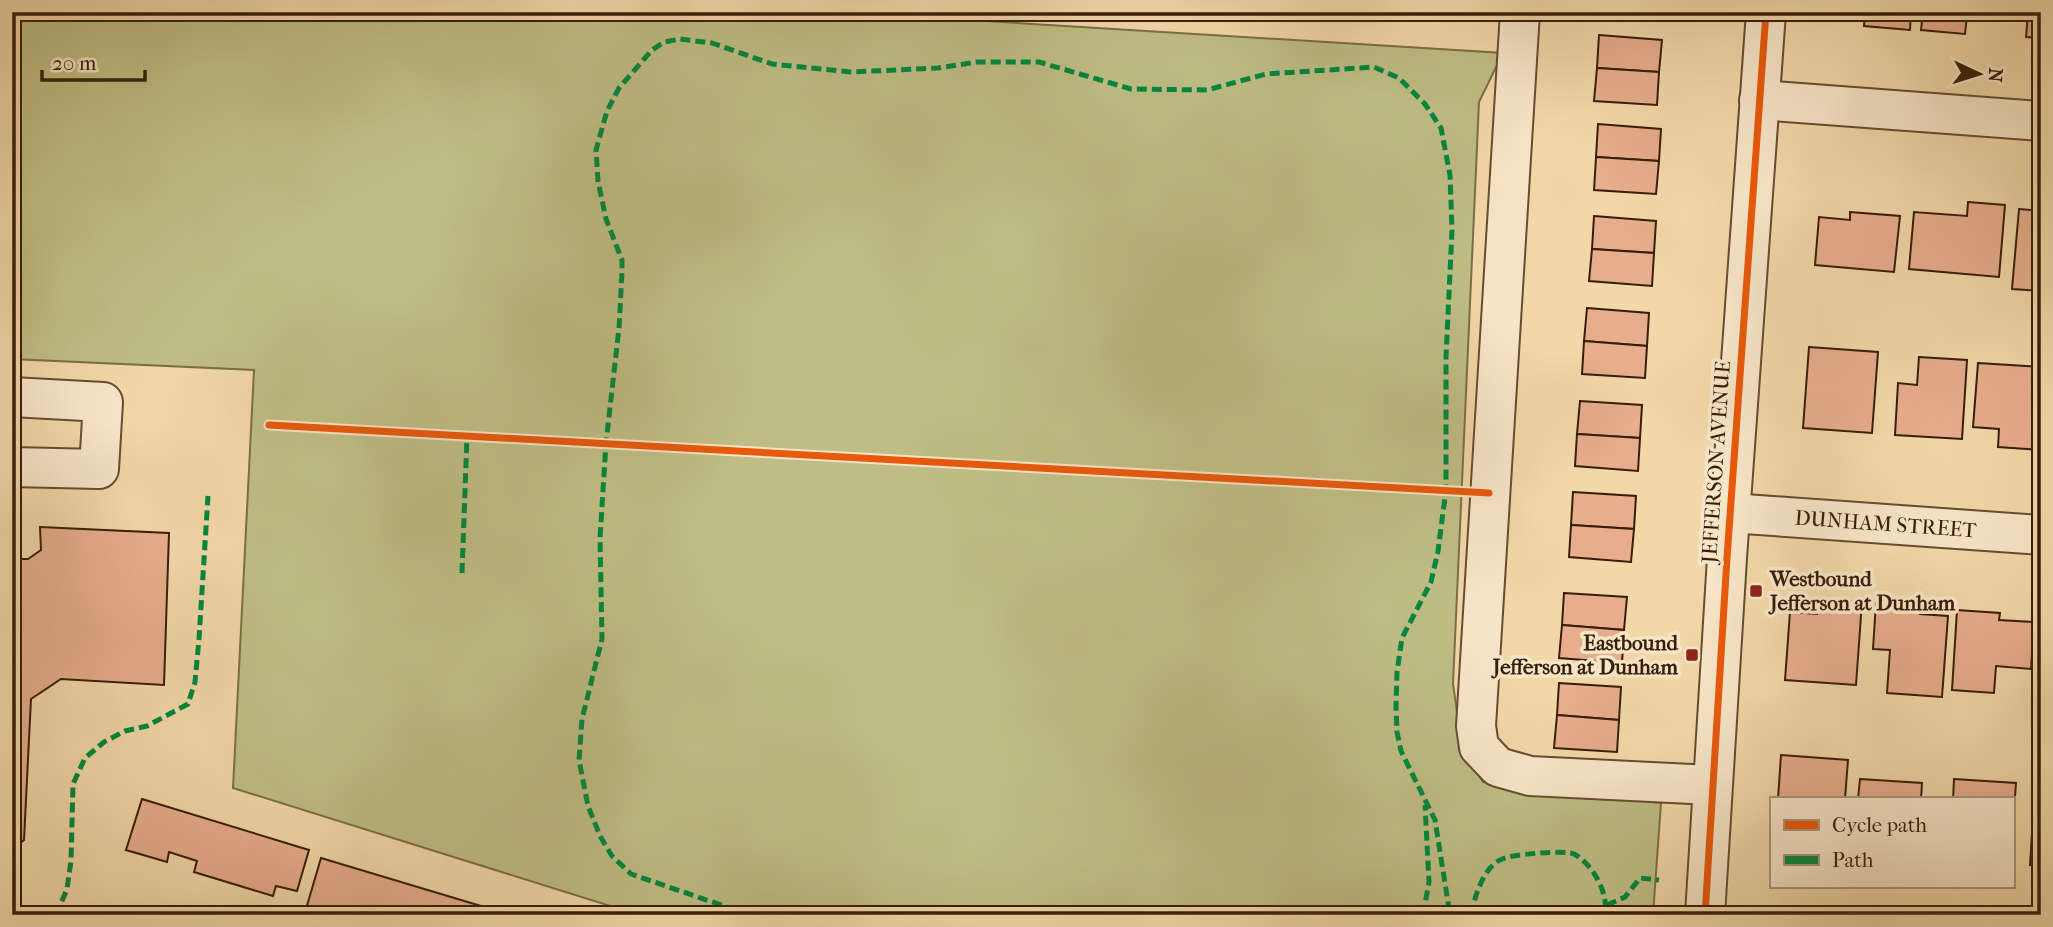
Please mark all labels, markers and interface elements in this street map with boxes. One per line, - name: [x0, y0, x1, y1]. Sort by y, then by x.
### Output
- scale bar: [42, 38, 145, 82]
- north arrow: [1944, 38, 2014, 108]
- text: 20 m: [52, 51, 97, 75]
- text: N: [1983, 67, 2006, 84]
- street label: JEFFERSON AVENUE: [1697, 360, 1735, 566]
- street label: DUNHAM STREET: [1794, 506, 1978, 542]
- place label: Westbound Jefferson at Dunham: [1768, 567, 1956, 615]
- marker: Westbound Jefferson at Dunham: [1748, 583, 1764, 599]
- place label: Eastbound Jefferson at Dunham: [1491, 631, 1679, 679]
- marker: Eastbound Jefferson at Dunham: [1684, 647, 1700, 663]
- legend: [1770, 797, 2014, 888]
- text: Cycle path: [1832, 813, 1927, 837]
- text: Path: [1832, 848, 1874, 872]

